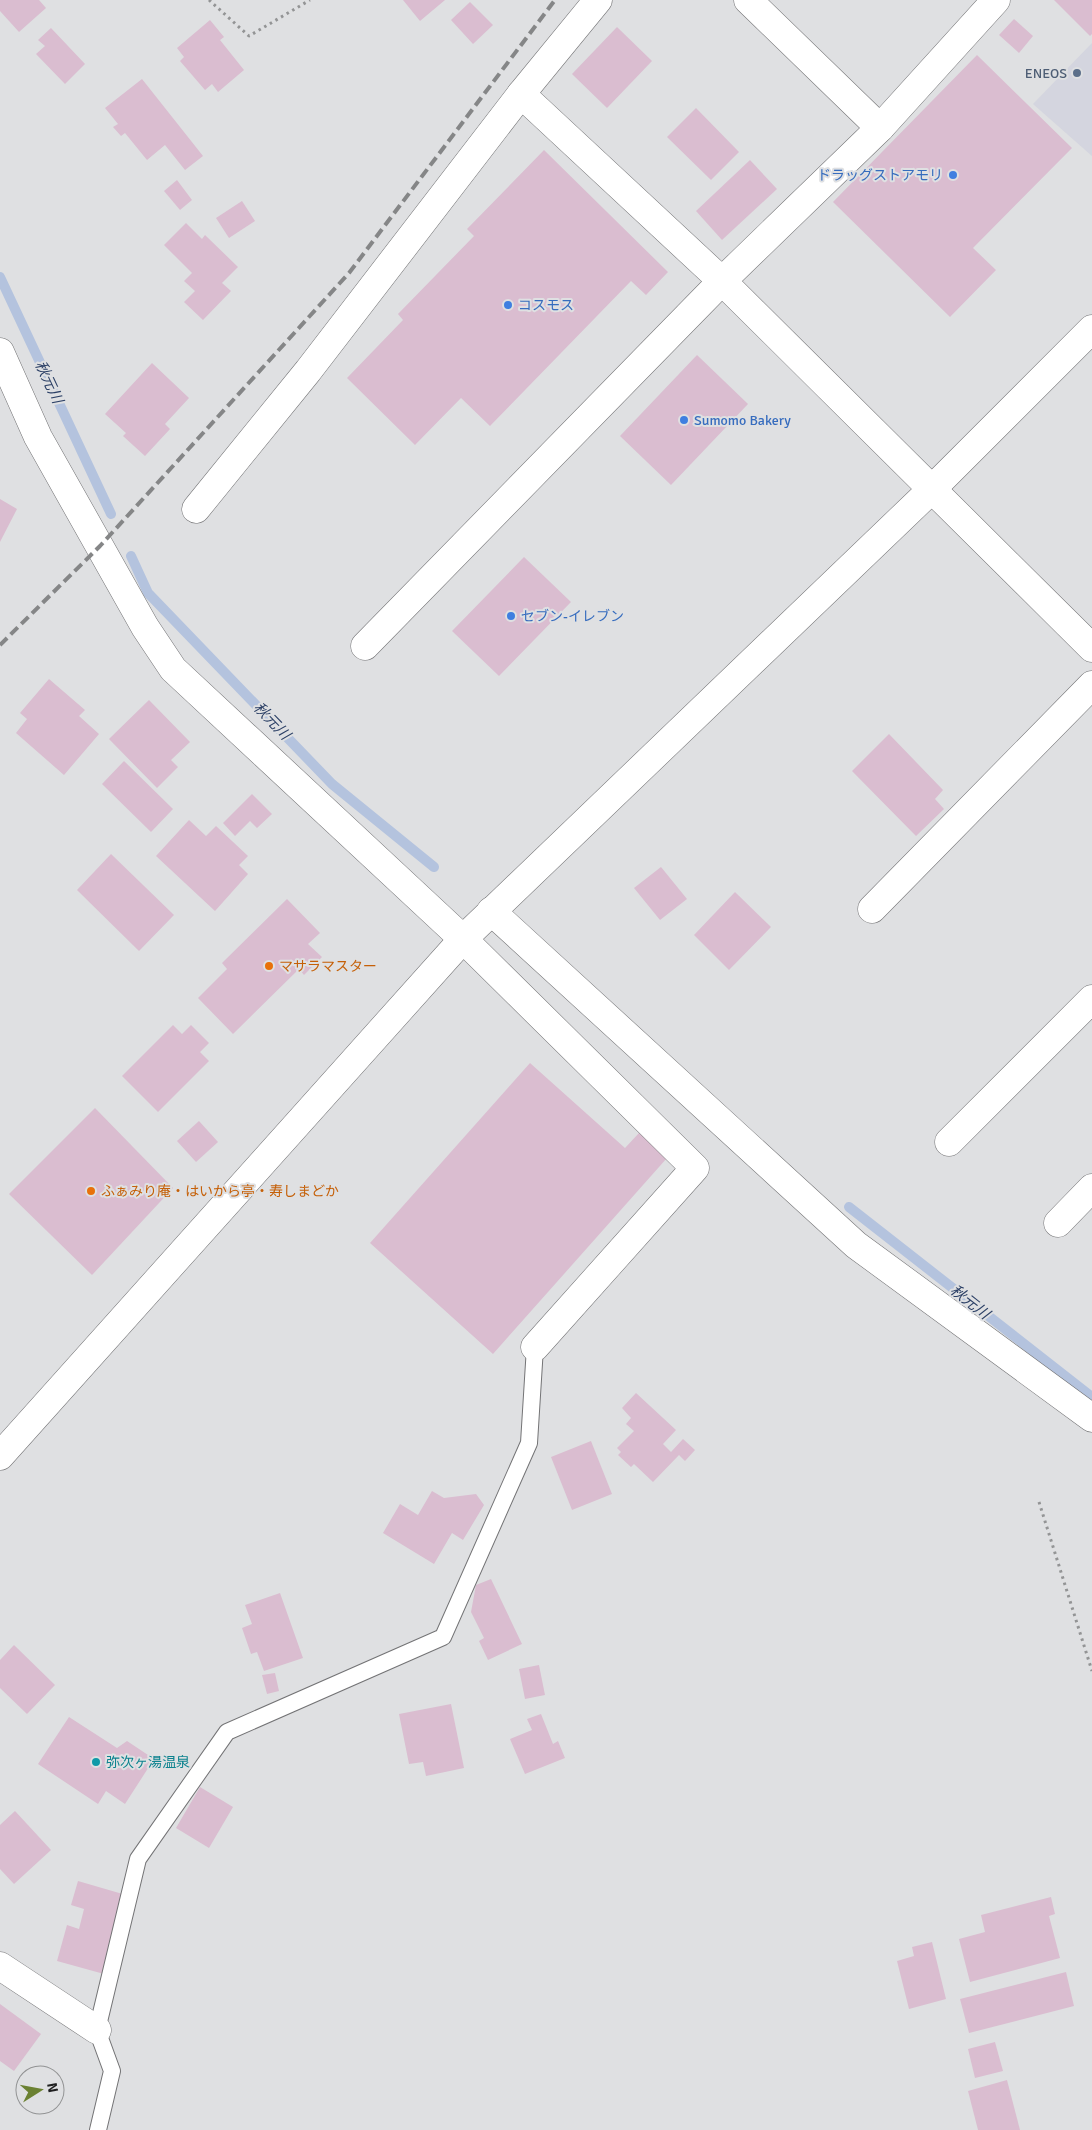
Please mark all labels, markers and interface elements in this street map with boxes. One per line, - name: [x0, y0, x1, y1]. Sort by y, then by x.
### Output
- place label: ENEOS: [1025, 65, 1067, 82]
- marker: ENEOS: [1071, 67, 1083, 79]
- place label: ドラッグストアモリ: [817, 167, 943, 184]
- marker: ドラッグストアモリ: [947, 169, 959, 181]
- place label: コスモス: [518, 297, 574, 314]
- marker: コスモス: [502, 299, 514, 311]
- water label: 秋元川: [31, 358, 68, 408]
- place label: Sumomo Bakery: [694, 412, 791, 429]
- marker: Sumomo Bakery: [678, 414, 690, 426]
- place label: セブン-イレブン: [521, 608, 624, 625]
- marker: セブン-イレブン: [505, 610, 517, 622]
- water label: 秋元川: [250, 699, 295, 745]
- place label: マサラマスター: [279, 958, 377, 975]
- marker: マサラマスター: [263, 960, 275, 972]
- place label: ふぁみり庵・はいから亭・寿しまどか: [101, 1183, 339, 1200]
- marker: ふぁみり庵・はいから亭・寿しまどか: [85, 1185, 97, 1197]
- water label: 秋元川: [947, 1281, 995, 1324]
- place label: 弥次ヶ湯温泉: [106, 1754, 190, 1771]
- marker: 弥次ヶ湯温泉: [90, 1756, 102, 1768]
- north arrow: [15, 2065, 65, 2115]
- text: N: [43, 2081, 62, 2094]

